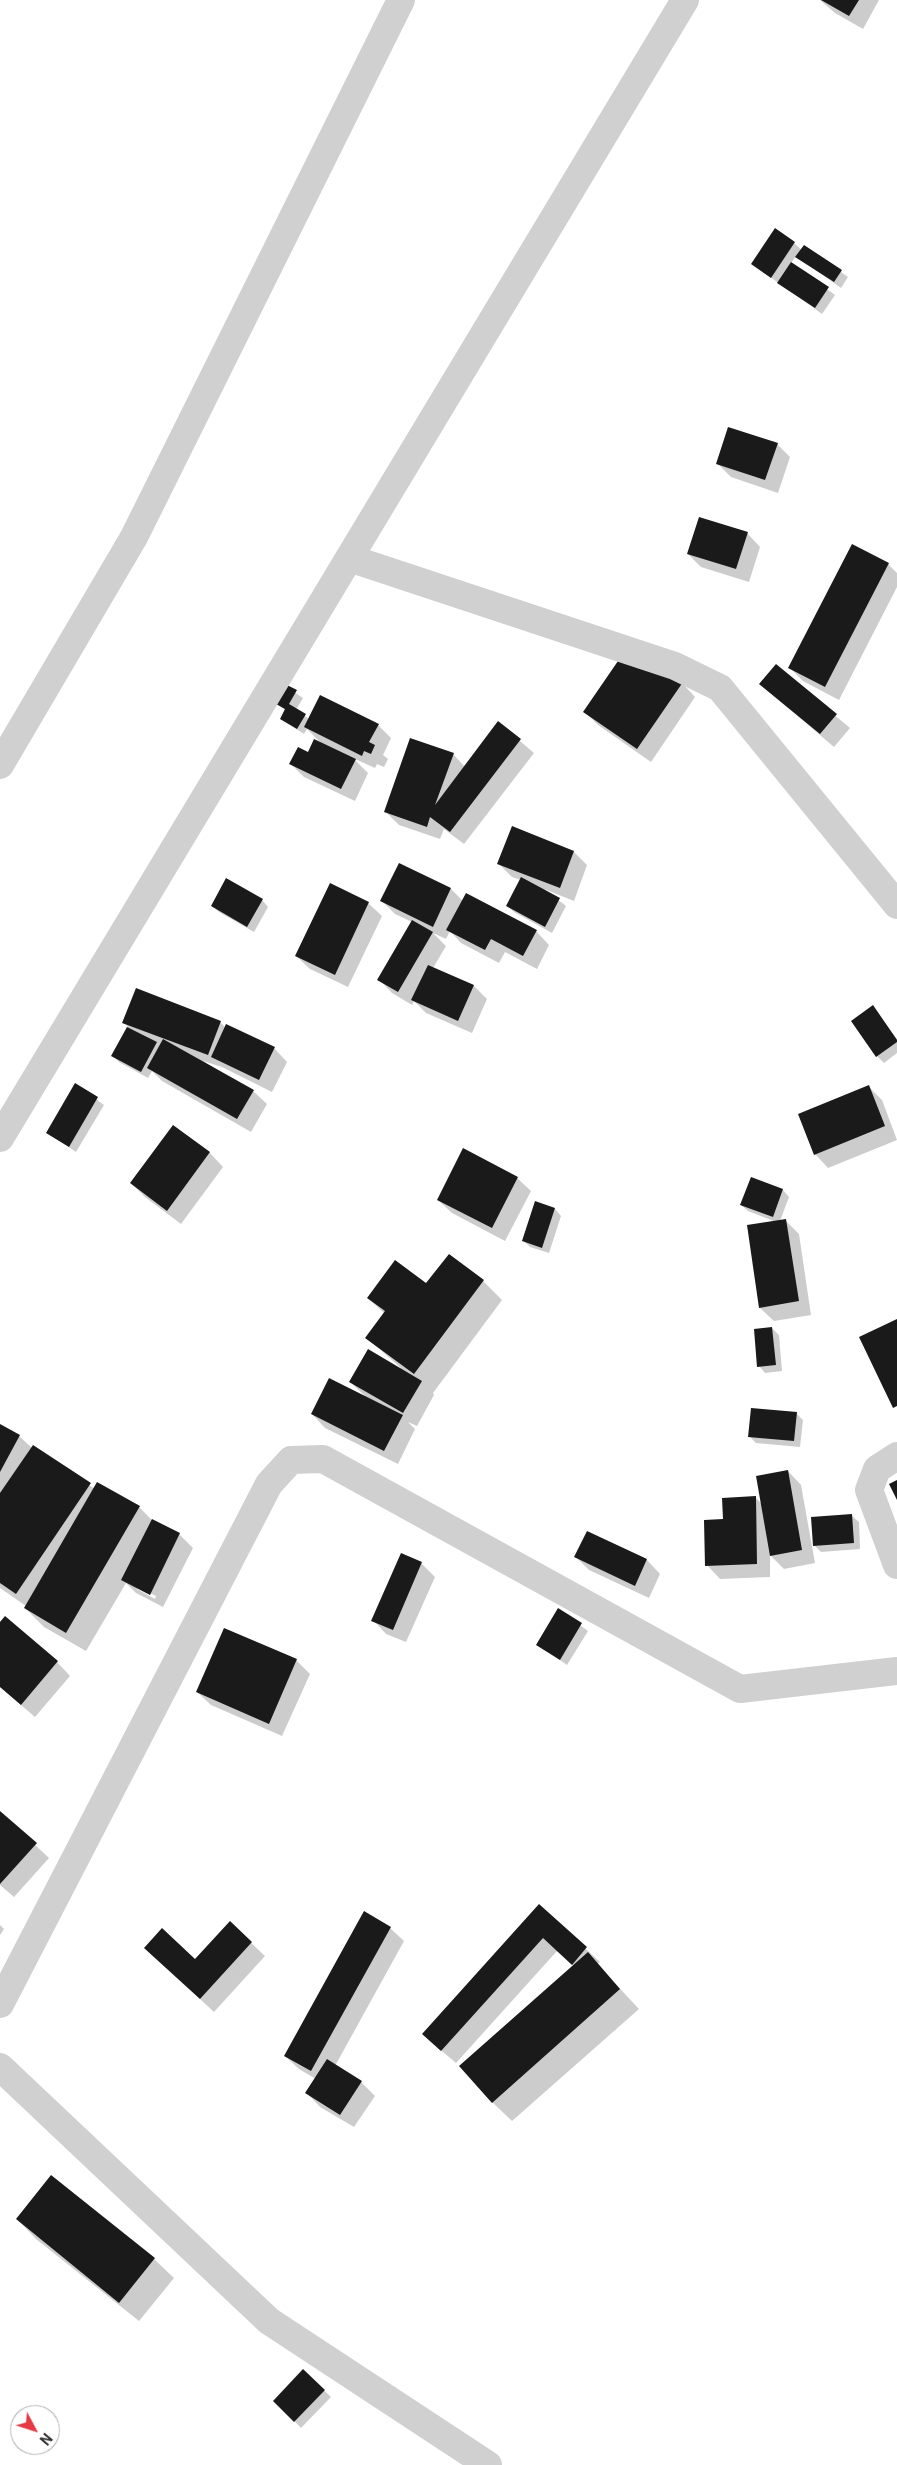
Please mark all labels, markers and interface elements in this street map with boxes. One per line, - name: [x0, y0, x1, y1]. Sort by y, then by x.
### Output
- north arrow: [10, 2405, 60, 2455]
- text: N: [36, 2430, 55, 2448]

